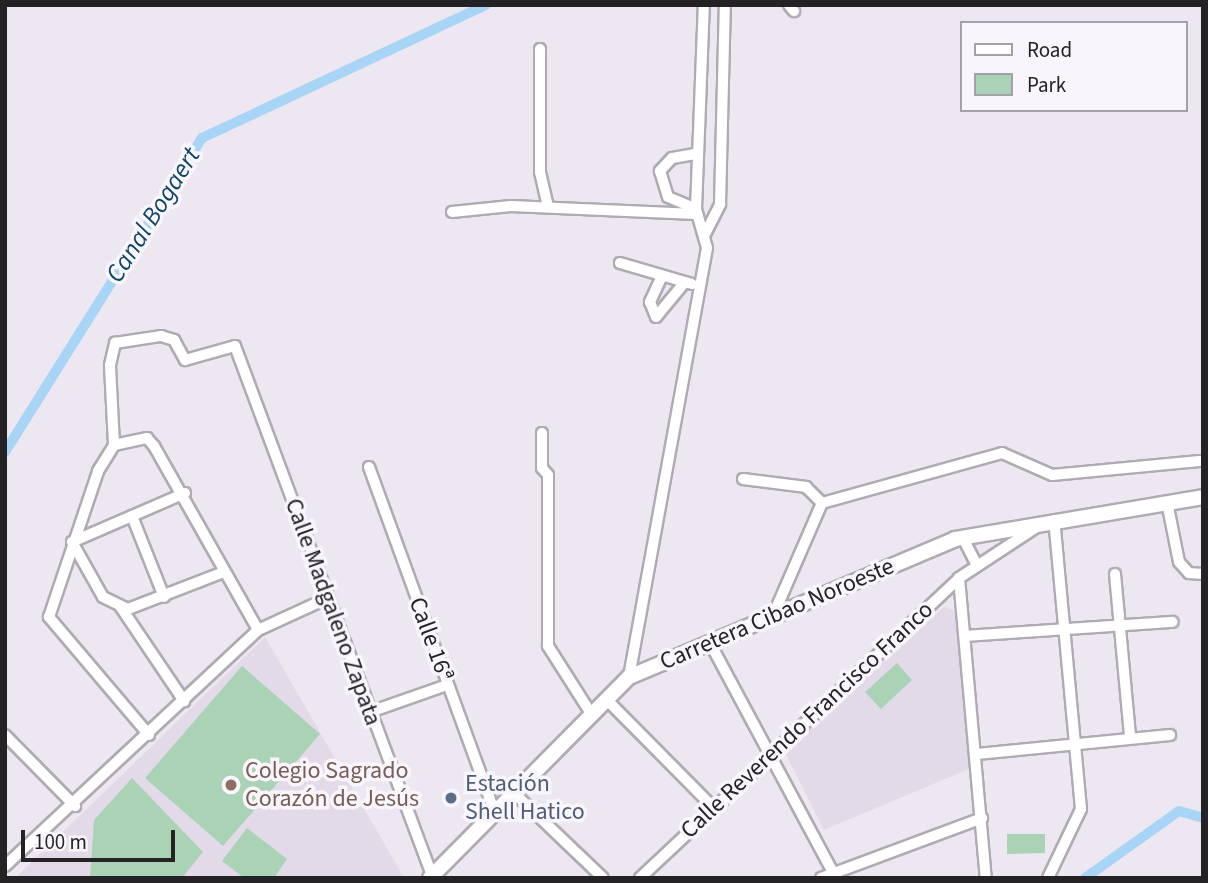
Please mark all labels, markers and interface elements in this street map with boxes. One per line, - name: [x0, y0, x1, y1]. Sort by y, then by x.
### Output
- legend: [960, 21, 1187, 112]
- text: Road: [1027, 35, 1072, 65]
- text: Park: [1027, 70, 1066, 100]
- water label: Canal Bogaert: [99, 142, 207, 288]
- street label: Calle Madgaleno Zapata: [279, 495, 387, 729]
- street label: Carretera Cibao Noroeste: [656, 552, 898, 676]
- street label: Calle 16ª: [403, 593, 459, 685]
- street label: Calle Reverendo Francisco Franco: [675, 595, 939, 845]
- place label: Colegio Sagrado Corazón de Jesús: [245, 757, 419, 813]
- place label: Estación Shell Hatico: [465, 770, 585, 826]
- marker: Colegio Sagrado Corazón de Jesús: [223, 777, 239, 793]
- marker: Estación Shell Hatico: [443, 790, 459, 806]
- scale bar: [24, 816, 178, 860]
- text: 100 m: [34, 827, 87, 857]

